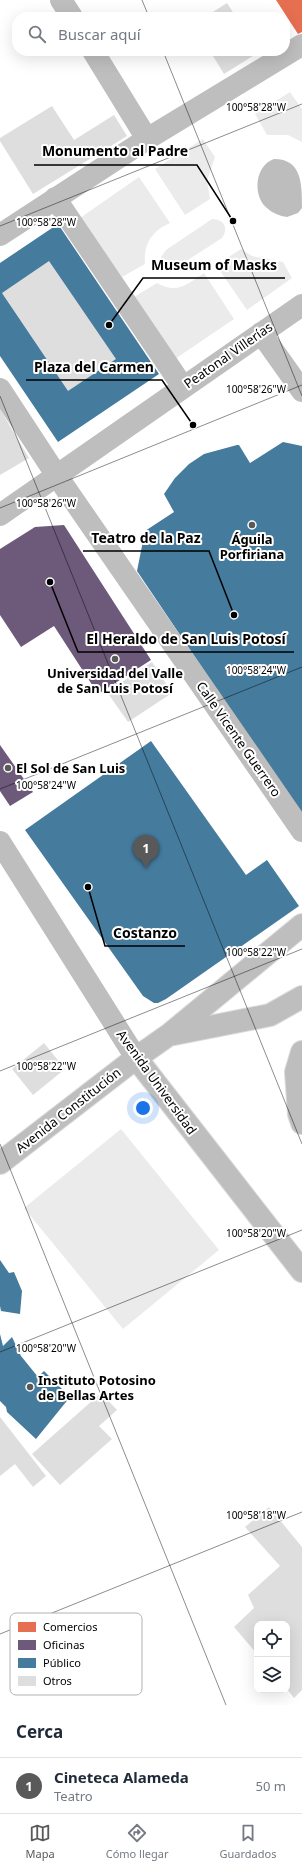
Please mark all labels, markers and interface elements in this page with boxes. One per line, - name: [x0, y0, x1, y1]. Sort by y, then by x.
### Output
- search box: [12, 12, 290, 56]
- icon: search: [26, 23, 48, 45]
- text: Buscar aquí: [58, 24, 141, 44]
- text: 100°58'28"W: [226, 100, 287, 114]
- callout: Monumento al Padre: [34, 139, 197, 165]
- text: Monumento al Padre: [42, 141, 188, 160]
- text: 100°58'28"W: [16, 215, 77, 229]
- callout: Museum of Masks: [143, 252, 285, 278]
- text: Museum of Masks: [151, 255, 277, 274]
- street label: Peatonal Villerías: [180, 318, 276, 392]
- callout: Plaza del Carmen: [26, 354, 162, 380]
- text: Plaza del Carmen: [34, 357, 154, 376]
- text: 100°58'26"W: [226, 382, 287, 396]
- text: 100°58'26"W: [16, 496, 77, 510]
- marker: Águila Porfiriana: [247, 520, 257, 530]
- callout: Teatro de la Paz: [83, 525, 209, 551]
- text: Teatro de la Paz: [91, 528, 201, 547]
- place label: Águila Porfiriana: [220, 530, 284, 563]
- callout: El Heraldo de San Luis Potosí: [78, 626, 294, 652]
- text: El Heraldo de San Luis Potosí: [86, 629, 287, 648]
- marker: Universidad del Valle de San Luis Potosí: [110, 654, 120, 664]
- text: 100°58'24"W: [226, 663, 287, 677]
- place label: Universidad del Valle de San Luis Potosí: [47, 664, 183, 697]
- street label: Calle Vicente Guerrero: [192, 678, 286, 800]
- place label: El Sol de San Luis: [16, 759, 125, 777]
- marker: El Sol de San Luis: [3, 763, 13, 773]
- text: 100°58'24"W: [16, 778, 77, 792]
- pin: 1: [133, 835, 159, 868]
- callout: Costanzo: [105, 920, 185, 946]
- text: Costanzo: [113, 923, 177, 942]
- text: 100°58'22"W: [226, 945, 287, 959]
- street label: Avenida Universidad: [113, 1026, 201, 1138]
- text: 100°58'22"W: [16, 1059, 77, 1073]
- street label: Avenida Constitución: [12, 1063, 124, 1157]
- your location: [133, 1098, 153, 1118]
- text: 100°58'20"W: [226, 1226, 287, 1240]
- text: 100°58'20"W: [16, 1341, 77, 1355]
- place label: Instituto Potosino de Bellas Artes: [38, 1371, 156, 1404]
- marker: Instituto Potosino de Bellas Artes: [25, 1382, 35, 1392]
- text: 100°58'18"W: [226, 1508, 287, 1522]
- legend: [10, 1613, 142, 1695]
- text: Comercios: [43, 1619, 97, 1634]
- map controls: [254, 1621, 290, 1693]
- button: locate: [254, 1621, 290, 1657]
- text: Oficinas: [43, 1637, 85, 1652]
- text: Público: [43, 1655, 81, 1670]
- button: layers: [254, 1657, 290, 1693]
- text: Otros: [43, 1673, 72, 1688]
- text: Cerca: [16, 1720, 63, 1743]
- text: Cineteca Alameda: [54, 1767, 189, 1787]
- text: 1: [25, 1777, 33, 1795]
- text: 50 m: [256, 1777, 286, 1795]
- text: Teatro: [54, 1787, 93, 1805]
- tab: Mapa: [26, 1822, 55, 1861]
- tab: Cómo llegar: [106, 1822, 168, 1861]
- tab: Guardados: [220, 1822, 276, 1861]

